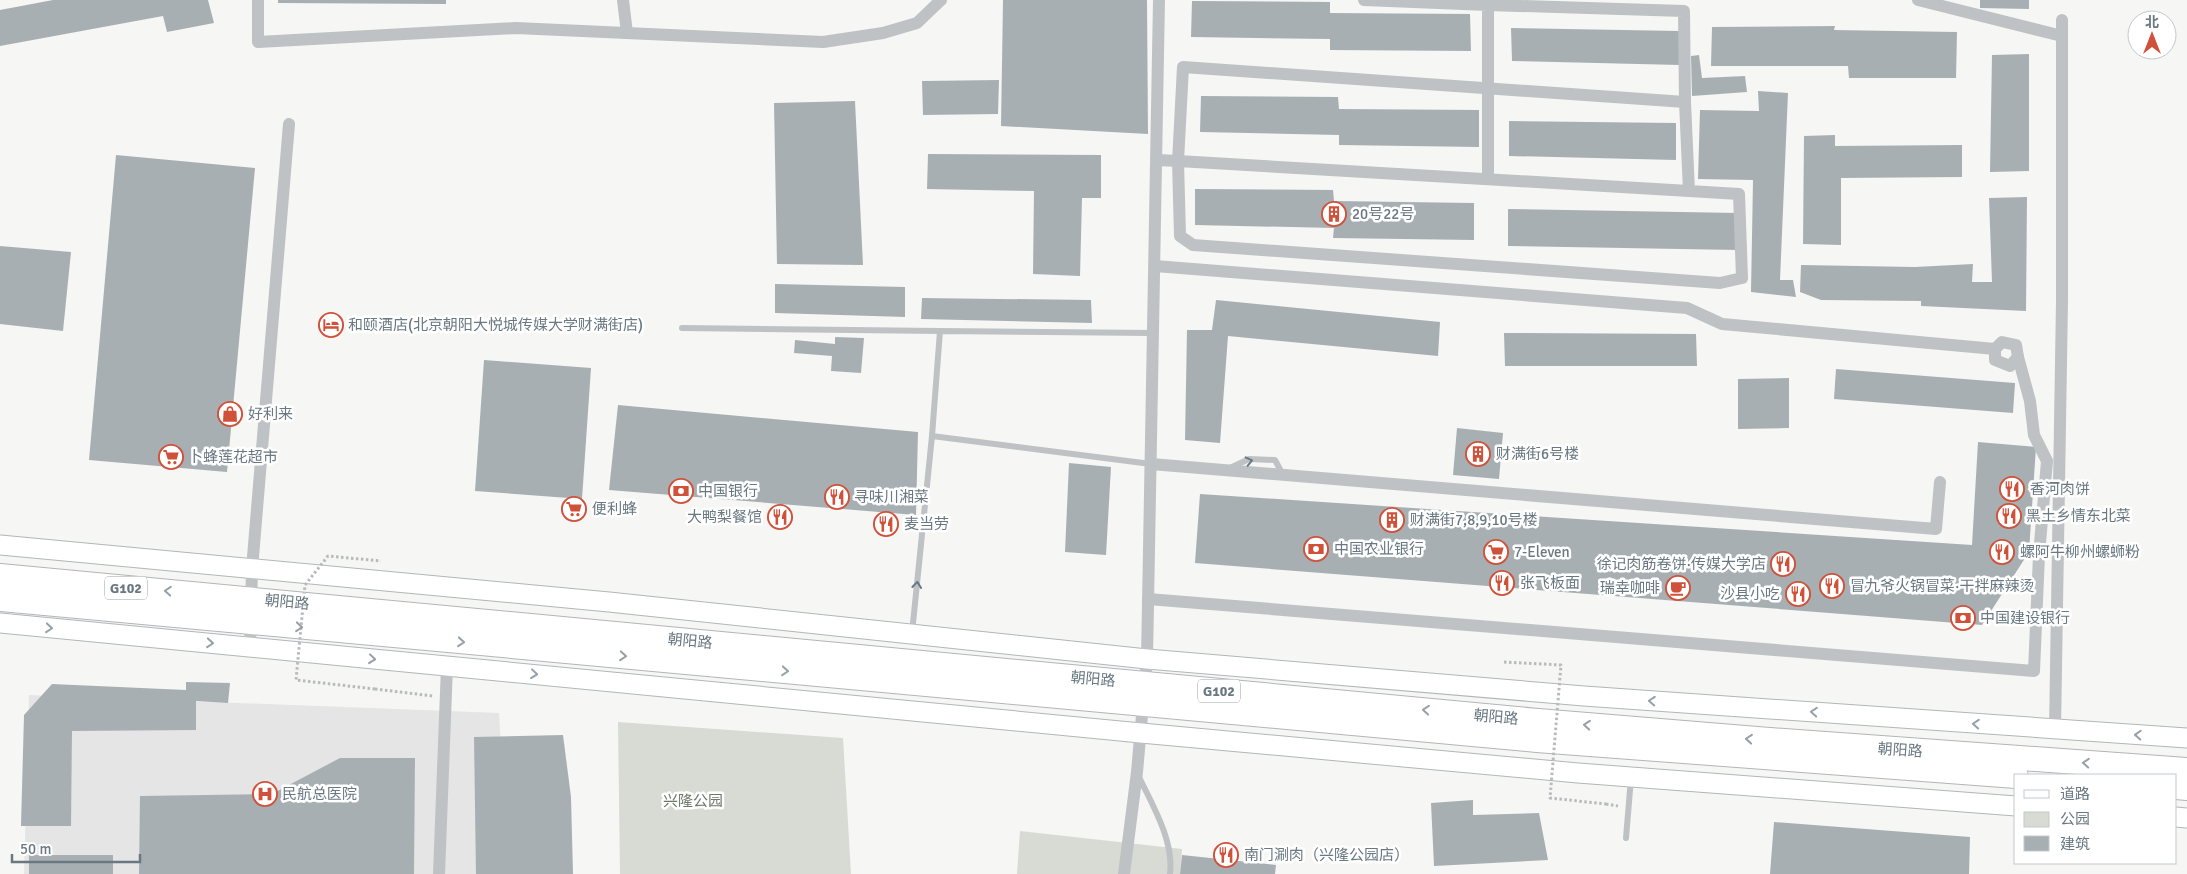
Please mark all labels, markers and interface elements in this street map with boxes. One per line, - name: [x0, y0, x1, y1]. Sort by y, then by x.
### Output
- north arrow: [2127, 10, 2177, 60]
- text: 北: [2145, 14, 2159, 31]
- building icon: 20号22号: [1321, 201, 1347, 227]
- place label: 20号22号: [1352, 205, 1414, 223]
- hotel icon: 和颐酒店(北京朝阳大悦城传媒大学财满街店): [318, 312, 344, 338]
- place label: 和颐酒店(北京朝阳大悦城传媒大学财满街店): [348, 316, 643, 334]
- shop icon: 好利来: [217, 401, 243, 427]
- place label: 好利来: [248, 405, 293, 423]
- building icon: 财满街6号楼: [1465, 441, 1491, 467]
- supermarket icon: 卜蜂莲花超市: [158, 444, 184, 470]
- place label: 财满街6号楼: [1496, 445, 1579, 463]
- place label: 卜蜂莲花超市: [188, 448, 278, 466]
- one-way arrow: [1245, 456, 1253, 467]
- restaurant icon: 香河肉饼: [1999, 476, 2025, 502]
- bank icon: 中国银行: [668, 478, 694, 504]
- place label: 香河肉饼: [2030, 480, 2090, 498]
- place label: 中国银行: [698, 482, 758, 500]
- restaurant icon: 寻味川湘菜: [824, 484, 850, 510]
- place label: 寻味川湘菜: [854, 488, 929, 506]
- supermarket icon: 便利蜂: [561, 496, 587, 522]
- place label: 便利蜂: [592, 500, 637, 518]
- restaurant icon: 黑土乡情东北菜: [1996, 503, 2022, 529]
- restaurant icon: 大鸭梨餐馆: [767, 504, 793, 530]
- building icon: 财满街7,8,9,10号楼: [1379, 507, 1405, 533]
- place label: 黑土乡情东北菜: [2026, 507, 2131, 525]
- place label: 大鸭梨餐馆: [687, 508, 762, 526]
- restaurant icon: 麦当劳: [873, 511, 899, 537]
- place label: 财满街7,8,9,10号楼: [1410, 511, 1538, 529]
- place label: 麦当劳: [904, 515, 949, 533]
- bank icon: 中国农业银行: [1303, 536, 1329, 562]
- supermarket icon: 7-Eleven: [1483, 539, 1509, 565]
- restaurant icon: 螺阿牛柳州螺蛳粉: [1989, 539, 2015, 565]
- place label: 中国农业银行: [1334, 540, 1424, 558]
- place label: 7-Eleven: [1514, 543, 1570, 561]
- place label: 螺阿牛柳州螺蛳粉: [2020, 543, 2140, 561]
- restaurant icon: 徐记肉筋卷饼·传媒大学店: [1770, 551, 1796, 577]
- place label: 徐记肉筋卷饼·传媒大学店: [1596, 555, 1766, 573]
- restaurant icon: 张飞板面: [1489, 570, 1515, 596]
- restaurant icon: 冒九爷火锅冒菜·干拌麻辣烫: [1819, 573, 1845, 599]
- place label: 张飞板面: [1520, 574, 1580, 592]
- cafe icon: 瑞幸咖啡: [1665, 575, 1691, 601]
- road number: G102: [105, 576, 147, 600]
- place label: 冒九爷火锅冒菜·干拌麻辣烫: [1850, 577, 2035, 595]
- place label: 瑞幸咖啡: [1600, 579, 1660, 597]
- one-way arrow: [911, 581, 922, 589]
- restaurant icon: 沙县小吃: [1785, 581, 1811, 607]
- place label: 沙县小吃: [1720, 585, 1780, 603]
- one-way arrow: [164, 586, 172, 597]
- street label: 朝阳路: [264, 591, 310, 613]
- bank icon: 中国建设银行: [1950, 605, 1976, 631]
- place label: 中国建设银行: [1980, 609, 2070, 627]
- one-way arrow: [296, 621, 304, 632]
- one-way arrow: [45, 622, 53, 633]
- street label: 朝阳路: [667, 630, 713, 652]
- one-way arrow: [458, 636, 466, 647]
- one-way arrow: [207, 637, 215, 648]
- one-way arrow: [619, 651, 627, 662]
- one-way arrow: [368, 653, 376, 664]
- one-way arrow: [781, 665, 789, 676]
- one-way arrow: [530, 668, 538, 679]
- street label: 朝阳路: [1070, 668, 1116, 690]
- road number: G102: [1198, 679, 1240, 702]
- one-way arrow: [1648, 696, 1656, 707]
- one-way arrow: [1421, 705, 1429, 716]
- street label: 朝阳路: [1473, 706, 1519, 728]
- one-way arrow: [1810, 707, 1818, 718]
- one-way arrow: [1972, 719, 1980, 730]
- one-way arrow: [1583, 720, 1591, 731]
- one-way arrow: [2134, 729, 2142, 740]
- one-way arrow: [1745, 733, 1753, 744]
- street label: 朝阳路: [1877, 739, 1923, 761]
- one-way arrow: [2082, 758, 2090, 769]
- legend: [2014, 774, 2177, 864]
- hospital icon: 民航总医院: [252, 781, 278, 807]
- place label: 民航总医院: [282, 785, 357, 803]
- text: 道路: [2060, 785, 2090, 803]
- park label: 兴隆公园: [663, 792, 723, 810]
- text: 公园: [2060, 810, 2090, 828]
- scale bar: [12, 832, 140, 864]
- text: 建筑: [2060, 835, 2090, 853]
- text: 50 m: [20, 840, 51, 858]
- restaurant icon: 南门涮肉（兴隆公园店）: [1213, 842, 1239, 868]
- place label: 南门涮肉（兴隆公园店）: [1244, 846, 1409, 864]

